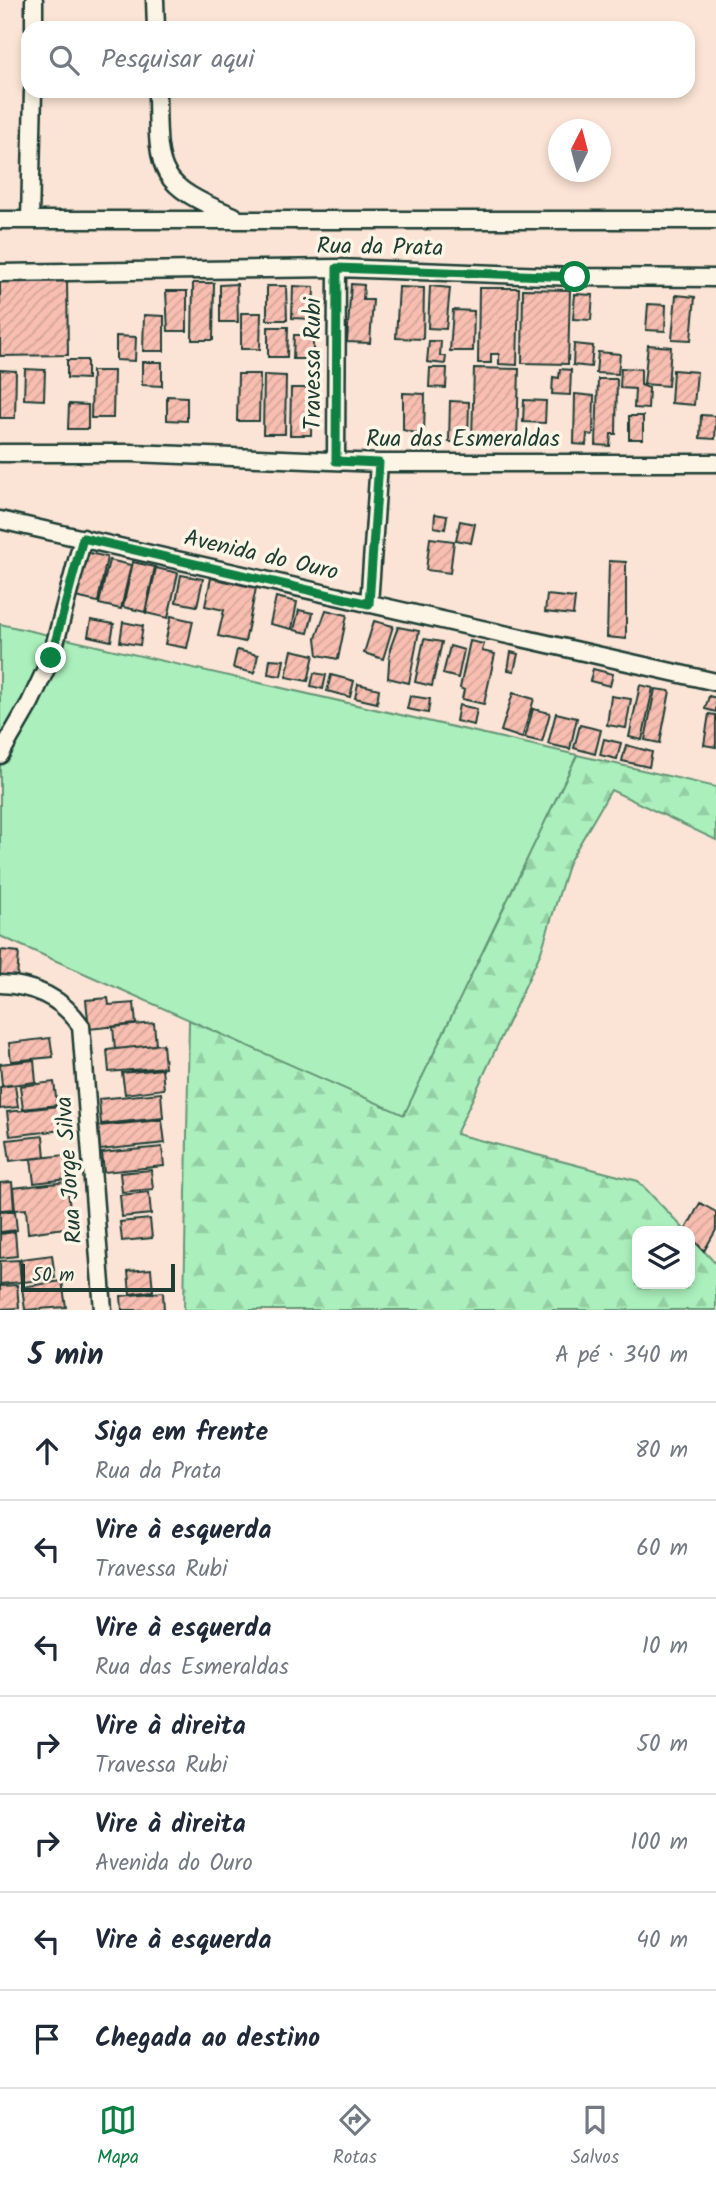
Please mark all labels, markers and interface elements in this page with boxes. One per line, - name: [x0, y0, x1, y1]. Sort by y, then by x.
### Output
- search box: [21, 21, 695, 98]
- text: Pesquisar aqui: [101, 39, 254, 81]
- icon: search: [45, 41, 83, 79]
- north arrow: [548, 119, 611, 182]
- street label: Rua da Prata: [316, 229, 444, 267]
- route start: [559, 261, 590, 292]
- street label: Travessa Rubi: [296, 296, 332, 430]
- street label: Rua das Esmeraldas: [366, 422, 560, 458]
- street label: Avenida do Ouro: [180, 521, 342, 591]
- route end: [35, 642, 66, 673]
- street label: Rua Jorge Silva: [47, 1095, 93, 1245]
- map controls: [632, 1226, 695, 1289]
- button: layers: [632, 1226, 695, 1289]
- scale bar: [21, 1261, 175, 1293]
- text: 50 m: [32, 1261, 74, 1291]
- text: 5 min: [28, 1332, 104, 1380]
- text: A pé · 340 m: [555, 1338, 688, 1374]
- text: Siga em frente: [95, 1412, 268, 1454]
- icon: ahead: [28, 1432, 66, 1470]
- text: 80 m: [635, 1433, 688, 1469]
- text: Rua da Prata: [95, 1454, 222, 1490]
- text: Vire à esquerda: [95, 1510, 272, 1552]
- icon: left: [28, 1530, 66, 1568]
- text: 60 m: [636, 1531, 688, 1567]
- text: Travessa Rubi: [95, 1552, 227, 1588]
- text: Vire à esquerda: [95, 1608, 272, 1650]
- icon: left: [28, 1628, 66, 1666]
- text: 10 m: [642, 1629, 688, 1665]
- text: Rua das Esmeraldas: [95, 1650, 289, 1686]
- text: Vire à direita: [95, 1706, 246, 1748]
- icon: right: [28, 1726, 66, 1764]
- text: 50 m: [637, 1727, 688, 1763]
- text: Travessa Rubi: [95, 1748, 227, 1784]
- text: Vire à direita: [95, 1804, 246, 1846]
- icon: right: [28, 1824, 66, 1862]
- text: 100 m: [630, 1825, 688, 1861]
- text: Avenida do Ouro: [95, 1846, 253, 1882]
- text: Vire à esquerda: [95, 1920, 272, 1962]
- icon: left: [28, 1922, 66, 1960]
- text: 40 m: [636, 1923, 688, 1959]
- text: Chegada ao destino: [95, 2018, 320, 2060]
- icon: arrive: [28, 2020, 66, 2058]
- tab: Mapa: [97, 2101, 139, 2173]
- tab: Rotas: [333, 2101, 377, 2173]
- tab: Salvos: [571, 2101, 619, 2173]

